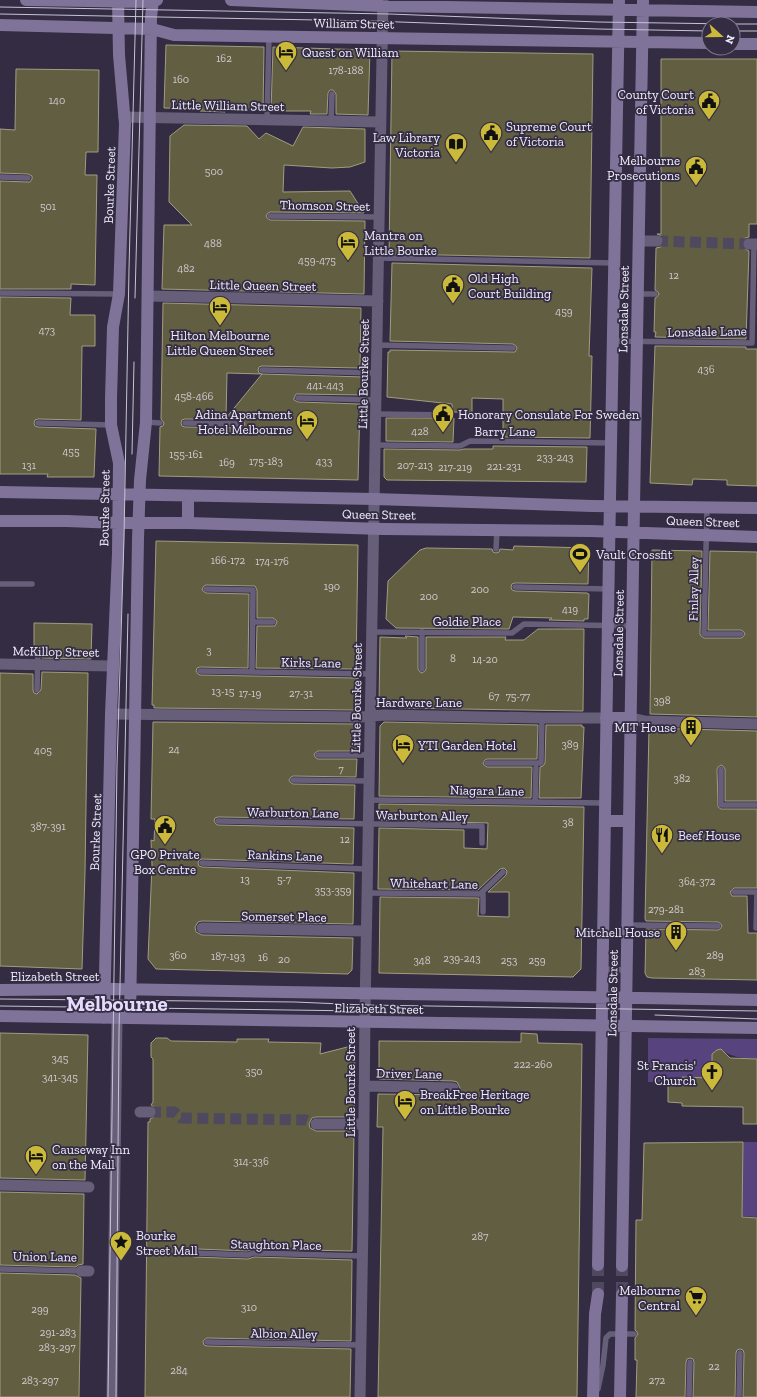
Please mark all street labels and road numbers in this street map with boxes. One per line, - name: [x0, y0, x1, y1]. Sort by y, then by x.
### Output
- street label: William Street: [313, 15, 395, 32]
- street label: Little William Street: [171, 97, 285, 114]
- street label: Bourke Street: [101, 146, 118, 224]
- street label: Thomson Street: [280, 197, 370, 214]
- street label: Lonsdale Street: [615, 265, 632, 353]
- street label: Little Queen Street: [210, 277, 317, 294]
- street label: Little Bourke Street: [355, 319, 372, 429]
- street label: Lonsdale Lane: [667, 323, 747, 340]
- street label: Barry Lane: [474, 424, 536, 439]
- street label: Bourke Street: [96, 469, 113, 547]
- street label: Queen Street: [342, 506, 416, 523]
- street label: Queen Street: [666, 513, 740, 530]
- street label: Finlay Alley: [685, 556, 702, 621]
- street label: Lonsdale Street: [610, 589, 627, 677]
- street label: Goldie Place: [433, 614, 501, 629]
- street label: McKillop Street: [12, 643, 100, 660]
- street label: Little Bourke Street: [348, 643, 365, 753]
- street label: Kirks Lane: [281, 654, 341, 671]
- street label: Hardware Lane: [376, 695, 462, 710]
- street label: Niagara Lane: [450, 782, 524, 799]
- street label: Bourke Street: [87, 793, 104, 871]
- street label: Warburton Lane: [247, 804, 339, 821]
- street label: Warburton Alley: [376, 807, 469, 824]
- street label: Rankins Lane: [247, 847, 323, 864]
- street label: Whitehart Lane: [390, 875, 478, 892]
- street label: Somerset Place: [241, 908, 327, 925]
- street label: Lonsdale Street: [604, 949, 621, 1037]
- street label: Elizabeth Street: [10, 969, 100, 984]
- street label: Elizabeth Street: [334, 1000, 424, 1017]
- street label: Little Bourke Street: [343, 1027, 358, 1137]
- street label: Driver Lane: [376, 1065, 442, 1082]
- street label: Staughton Place: [230, 1236, 322, 1253]
- street label: Union Lane: [13, 1248, 77, 1265]
- street label: Albion Alley: [250, 1325, 318, 1342]

